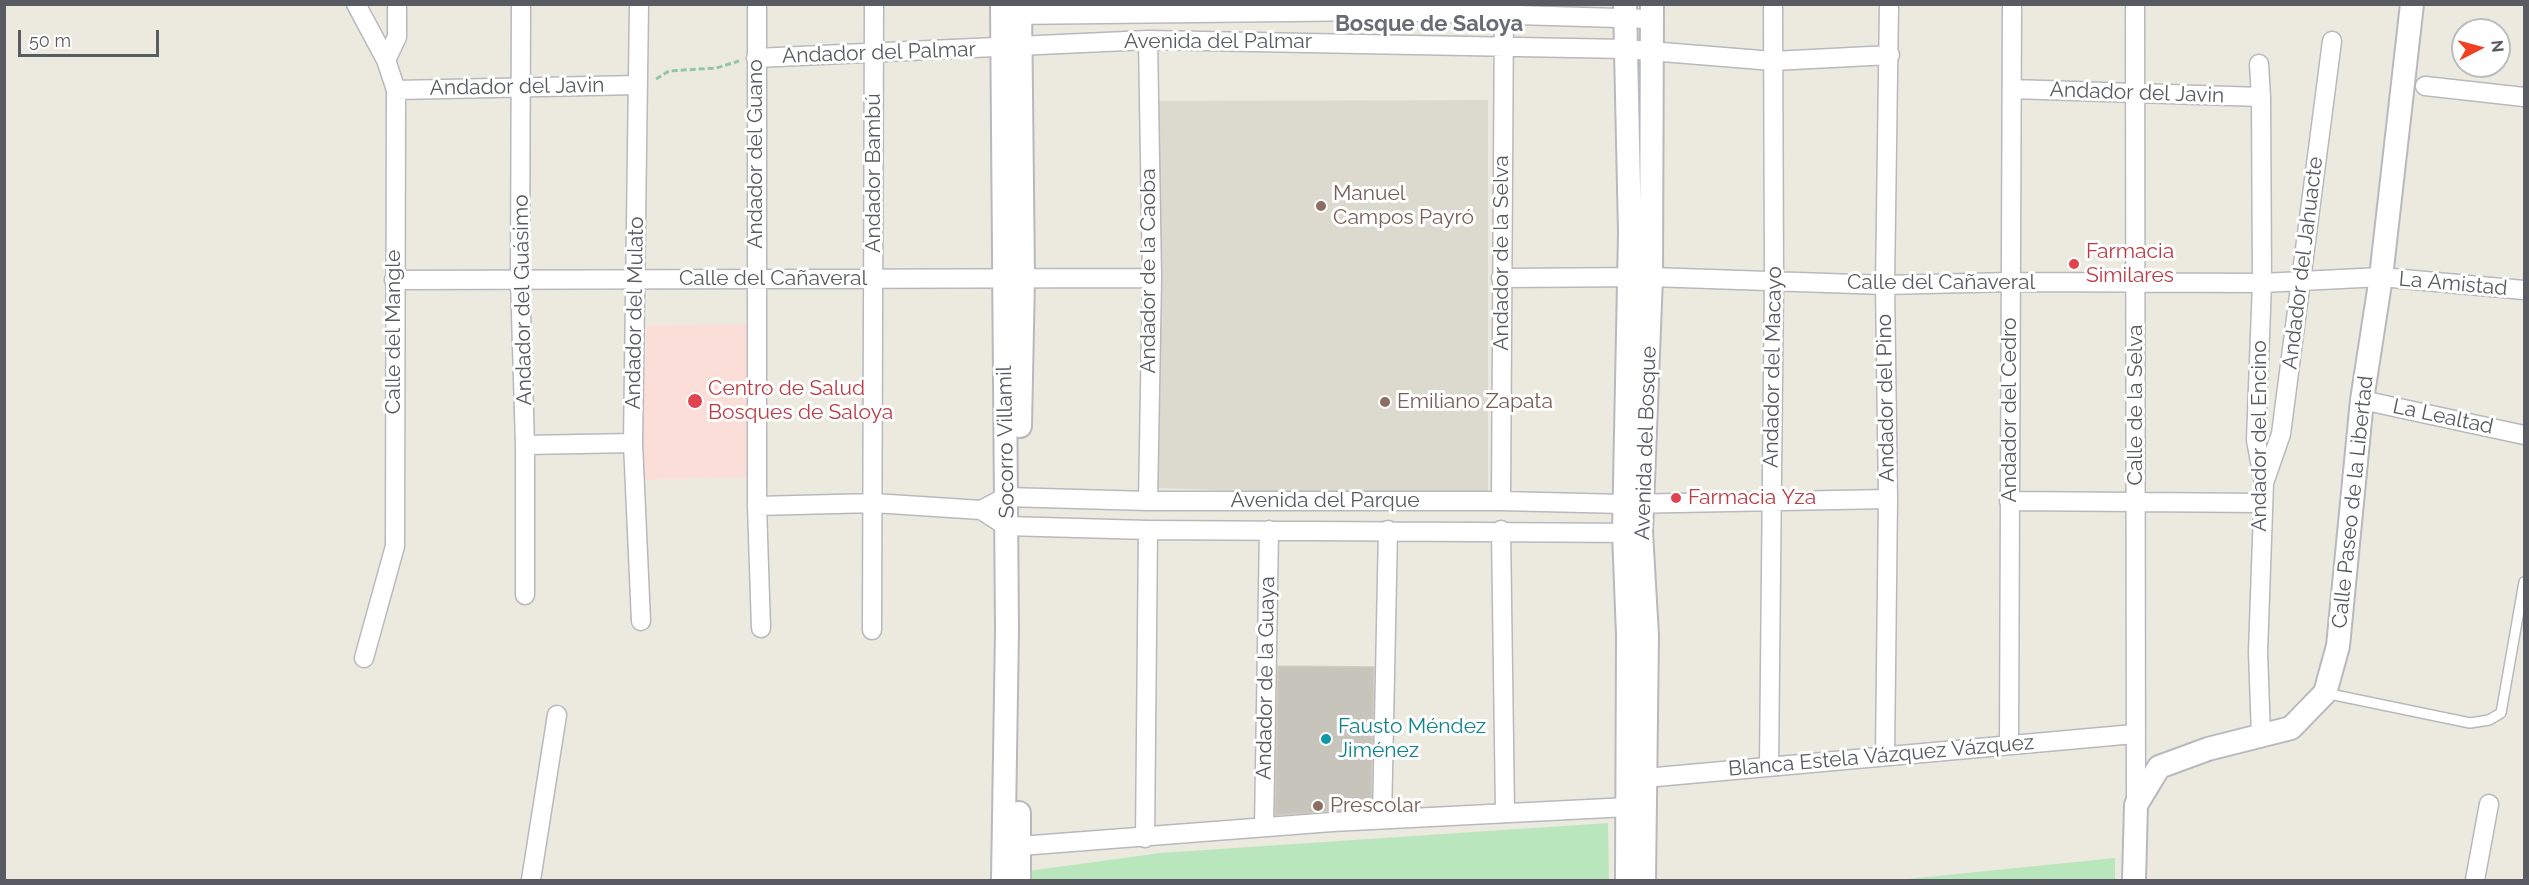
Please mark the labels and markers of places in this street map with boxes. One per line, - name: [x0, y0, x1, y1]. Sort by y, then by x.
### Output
- place label: Manuel Campos Payró: [1333, 181, 1474, 231]
- marker: Manuel Campos Payró: [1314, 199, 1328, 213]
- place label: Farmacia Similares: [2086, 239, 2174, 289]
- marker: Farmacia Similares: [2067, 257, 2081, 271]
- place label: Centro de Salud Bosques de Saloya: [708, 376, 893, 426]
- place label: Emiliano Zapata: [1397, 389, 1553, 415]
- marker: Centro de Salud Bosques de Saloya: [686, 392, 704, 410]
- marker: Emiliano Zapata: [1378, 395, 1392, 409]
- place label: Farmacia Yza: [1688, 485, 1816, 511]
- marker: Farmacia Yza: [1669, 491, 1683, 505]
- place label: Fausto Méndez Jiménez: [1338, 714, 1486, 764]
- marker: Fausto Méndez Jiménez: [1319, 732, 1333, 746]
- place label: Prescolar: [1330, 793, 1421, 819]
- marker: Prescolar: [1311, 799, 1325, 813]

